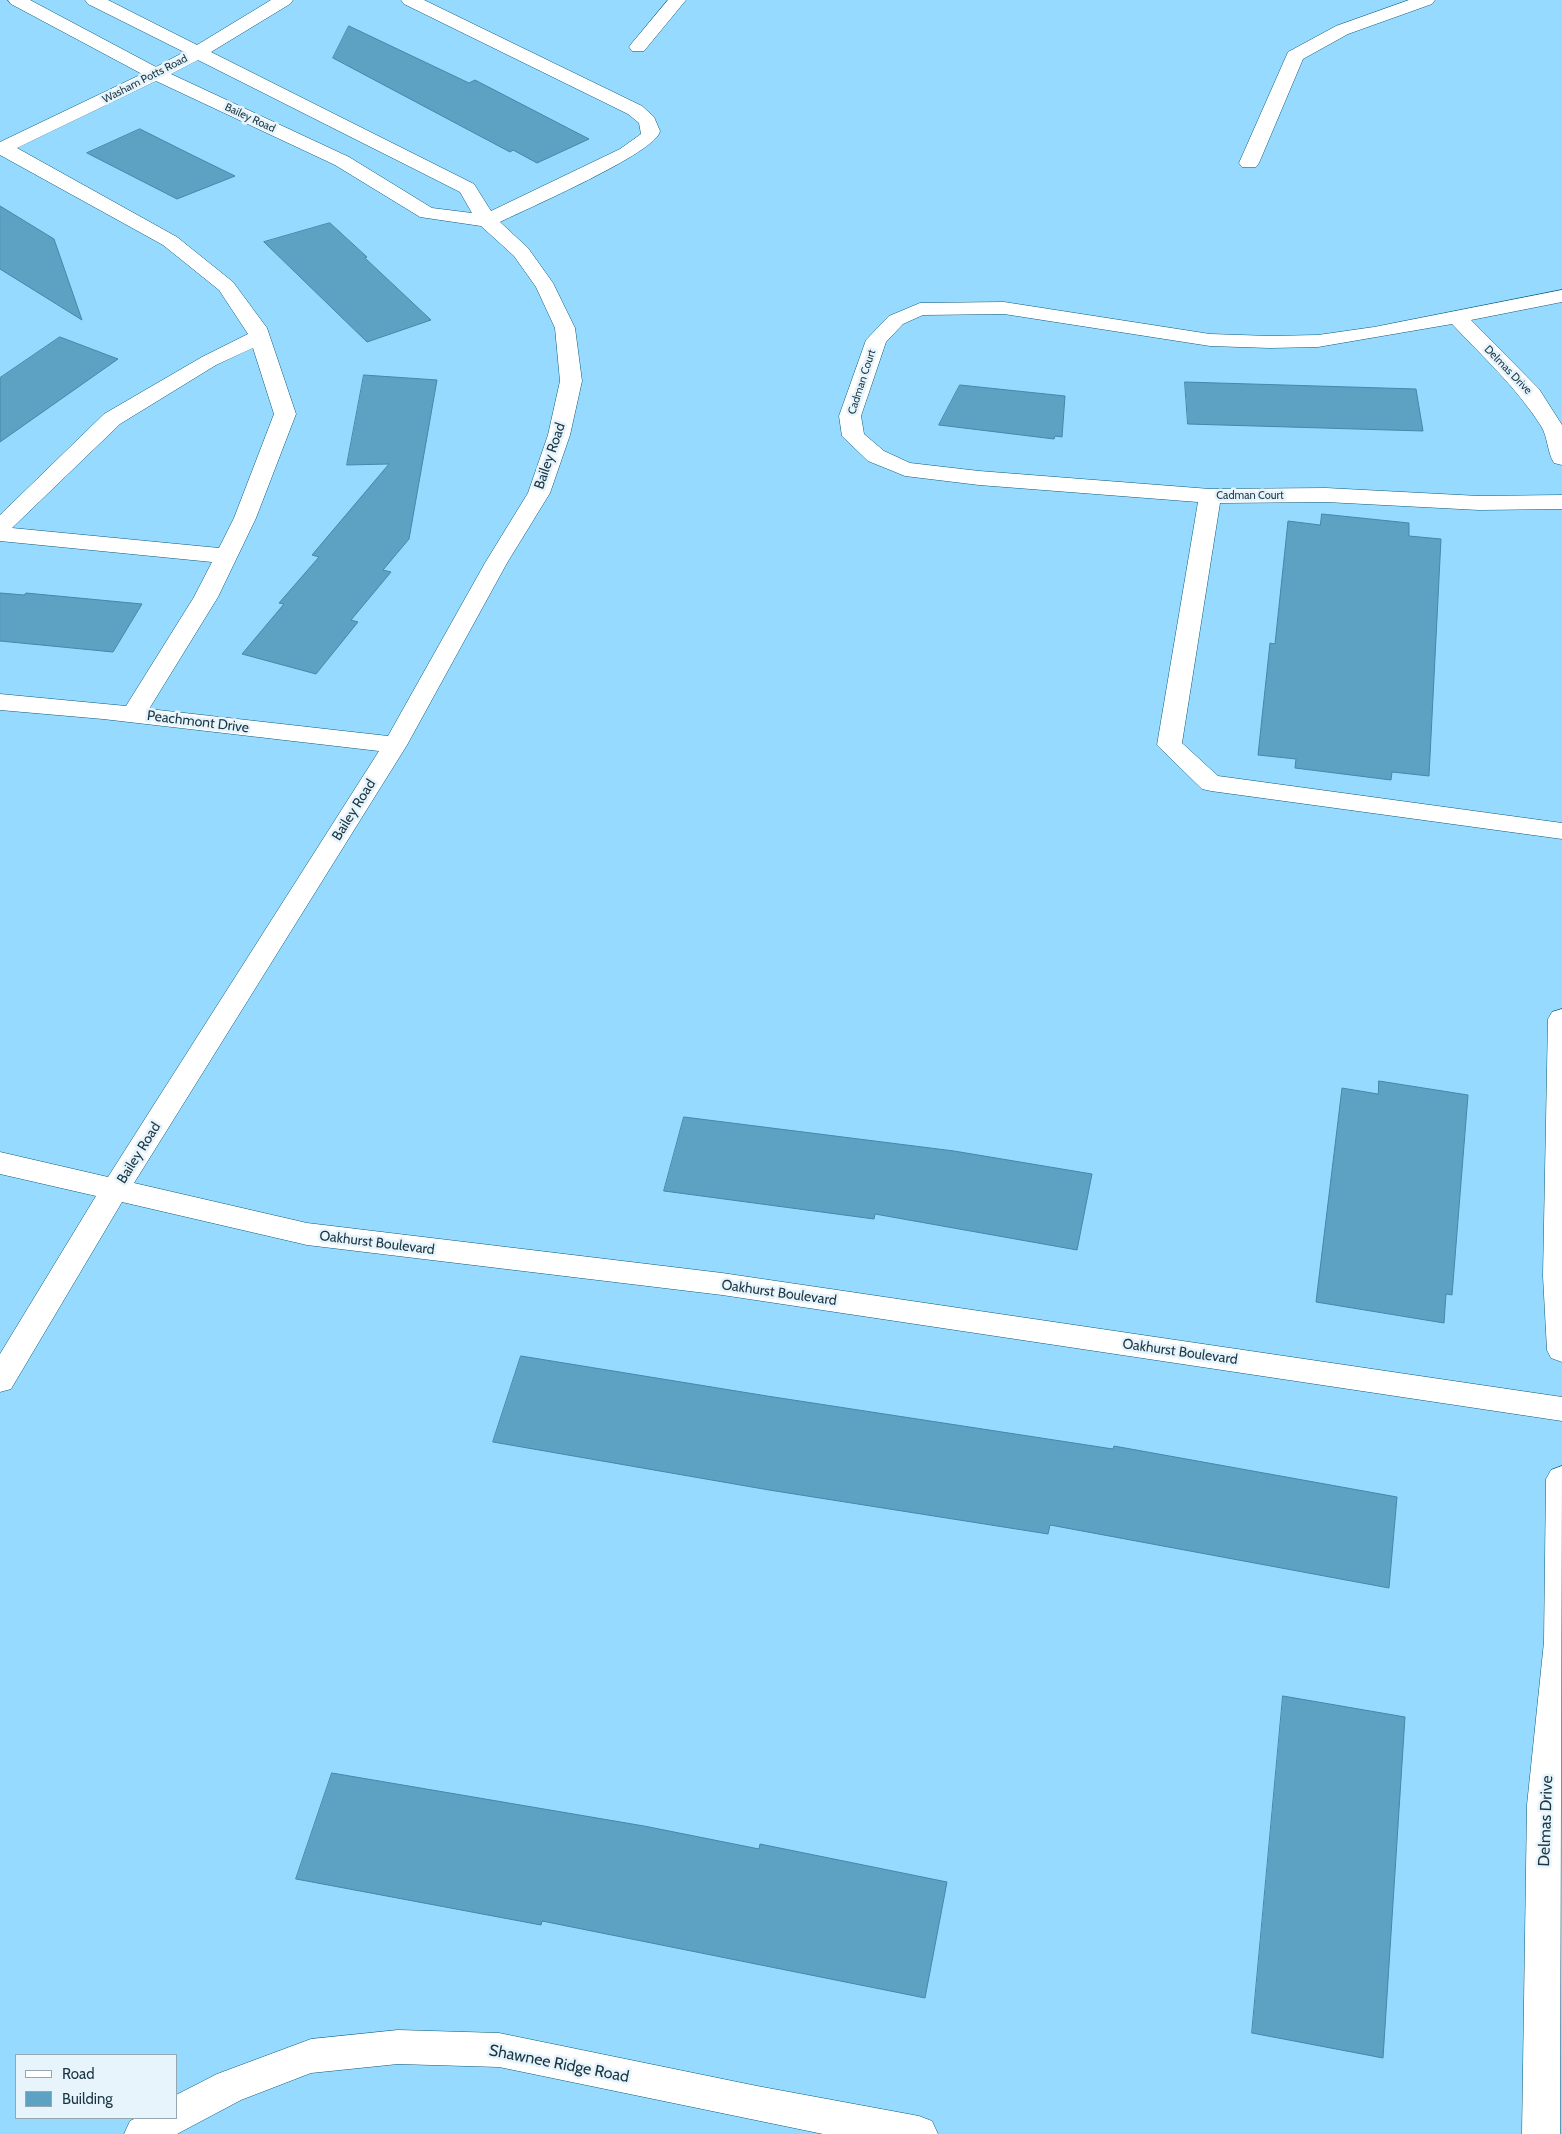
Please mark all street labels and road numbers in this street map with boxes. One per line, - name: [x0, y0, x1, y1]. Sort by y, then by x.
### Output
- street label: Washam Potts Road: [100, 52, 190, 106]
- street label: Bailey Road: [223, 101, 277, 135]
- street label: Delmas Drive: [1481, 343, 1535, 397]
- street label: Cadman Court: [845, 348, 879, 416]
- street label: Bailey Road: [531, 421, 569, 491]
- street label: Cadman Court: [1216, 489, 1284, 503]
- street label: Peachmont Drive: [146, 707, 250, 737]
- street label: Bailey Road: [329, 776, 379, 844]
- street label: Bailey Road: [114, 1119, 164, 1187]
- street label: Oakhurst Boulevard: [318, 1228, 436, 1258]
- street label: Oakhurst Boulevard: [720, 1277, 838, 1309]
- street label: Oakhurst Boulevard: [1121, 1336, 1239, 1368]
- street label: Delmas Drive: [1535, 1775, 1557, 1867]
- street label: Shawnee Ridge Road: [487, 2041, 631, 2087]

